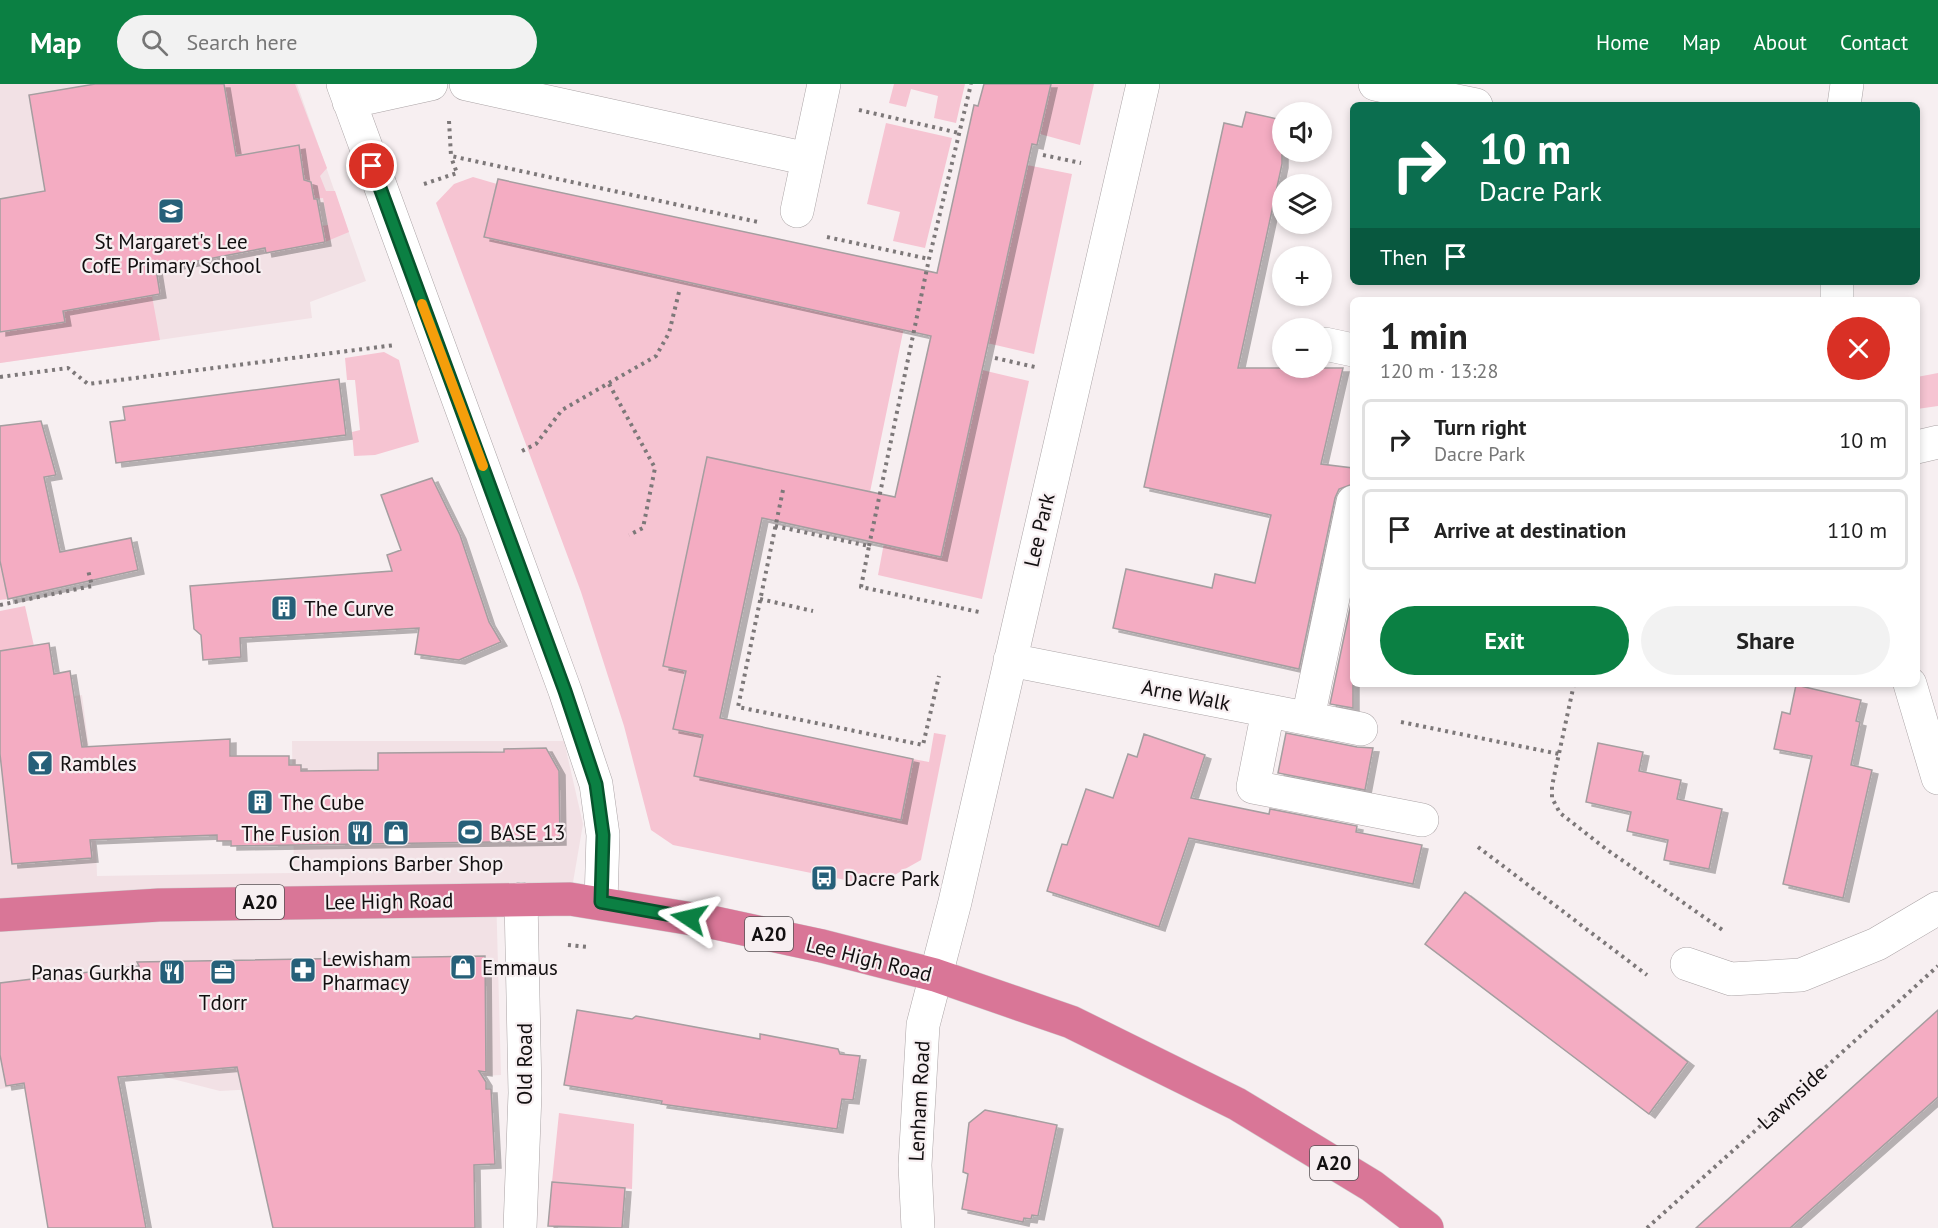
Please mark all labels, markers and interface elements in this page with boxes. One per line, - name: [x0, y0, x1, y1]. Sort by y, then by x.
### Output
- search box: [117, 15, 537, 69]
- text: Map: [30, 24, 81, 61]
- icon: search: [138, 26, 171, 59]
- text: Search here: [186, 28, 297, 56]
- text: Home: [1596, 29, 1649, 56]
- text: Map: [1682, 29, 1721, 56]
- text: About: [1754, 29, 1807, 56]
- text: Contact: [1840, 29, 1908, 56]
- map controls: [1272, 102, 1332, 378]
- button: sound: [1272, 102, 1332, 162]
- text: 10 m: [1479, 121, 1571, 176]
- icon: right: [1380, 126, 1458, 204]
- pin: [346, 140, 397, 191]
- icon: arrive: [355, 149, 388, 182]
- button: layers: [1272, 174, 1332, 234]
- text: Dacre Park: [1479, 174, 1602, 208]
- school or university icon: St Margaret's Lee CofE Primary School: [156, 196, 186, 226]
- place label: St Margaret's Lee CofE Primary School: [81, 228, 261, 279]
- icon: arrive: [1439, 240, 1472, 273]
- text: Then: [1380, 243, 1427, 271]
- button: +: [1272, 246, 1332, 306]
- text: 1 min: [1380, 312, 1468, 359]
- button: close: [1827, 317, 1890, 380]
- button: −: [1272, 318, 1332, 378]
- text: 120 m · 13:28: [1380, 358, 1498, 384]
- text: Turn right: [1434, 413, 1526, 441]
- icon: right: [1383, 423, 1416, 456]
- text: 10 m: [1839, 426, 1887, 454]
- text: Dacre Park: [1434, 441, 1525, 467]
- street label: Lee Park: [1017, 490, 1061, 570]
- icon: arrive: [1383, 513, 1416, 546]
- text: Arrive at destination: [1434, 516, 1626, 544]
- text: 110 m: [1827, 516, 1887, 544]
- building icon: The Curve: [269, 593, 299, 623]
- place label: The Curve: [304, 595, 394, 622]
- button: Exit: [1380, 606, 1629, 675]
- button: Share: [1641, 606, 1890, 675]
- street label: Arne Walk: [1139, 673, 1233, 717]
- bar icon: Rambles: [25, 748, 55, 778]
- place label: Rambles: [60, 750, 137, 777]
- building icon: The Cube: [245, 787, 275, 817]
- place label: The Cube: [280, 789, 364, 816]
- sports icon: BASE 13: [455, 817, 485, 847]
- restaurant icon: The Fusion: [345, 818, 375, 848]
- shop icon: Champions Barber Shop: [381, 818, 411, 848]
- place label: BASE 13: [490, 819, 565, 846]
- place label: The Fusion: [241, 820, 340, 847]
- place label: Champions Barber Shop: [289, 850, 503, 877]
- bus stop icon: Dacre Park: [809, 863, 839, 893]
- place label: Dacre Park: [844, 865, 940, 892]
- road number: A20: [236, 885, 284, 919]
- street label: Lee High Road: [324, 886, 454, 916]
- position arrow: [657, 886, 721, 950]
- road number: A20: [745, 917, 793, 951]
- street label: Lee High Road: [803, 930, 935, 988]
- place label: Lewisham Pharmacy: [322, 945, 411, 996]
- shop icon: Emmaus: [448, 952, 478, 982]
- place label: Emmaus: [482, 954, 558, 981]
- pharmacy icon: Lewisham Pharmacy: [288, 955, 318, 985]
- restaurant icon: Panas Gurkha: [157, 957, 187, 987]
- office icon: Tdorr: [208, 957, 238, 987]
- place label: Panas Gurkha: [31, 959, 152, 986]
- place label: Tdorr: [199, 989, 247, 1016]
- street label: Old Road: [511, 1023, 538, 1105]
- street label: Lenham Road: [902, 1040, 936, 1162]
- street label: Lawnside: [1752, 1059, 1832, 1135]
- road number: A20: [1310, 1146, 1358, 1180]

